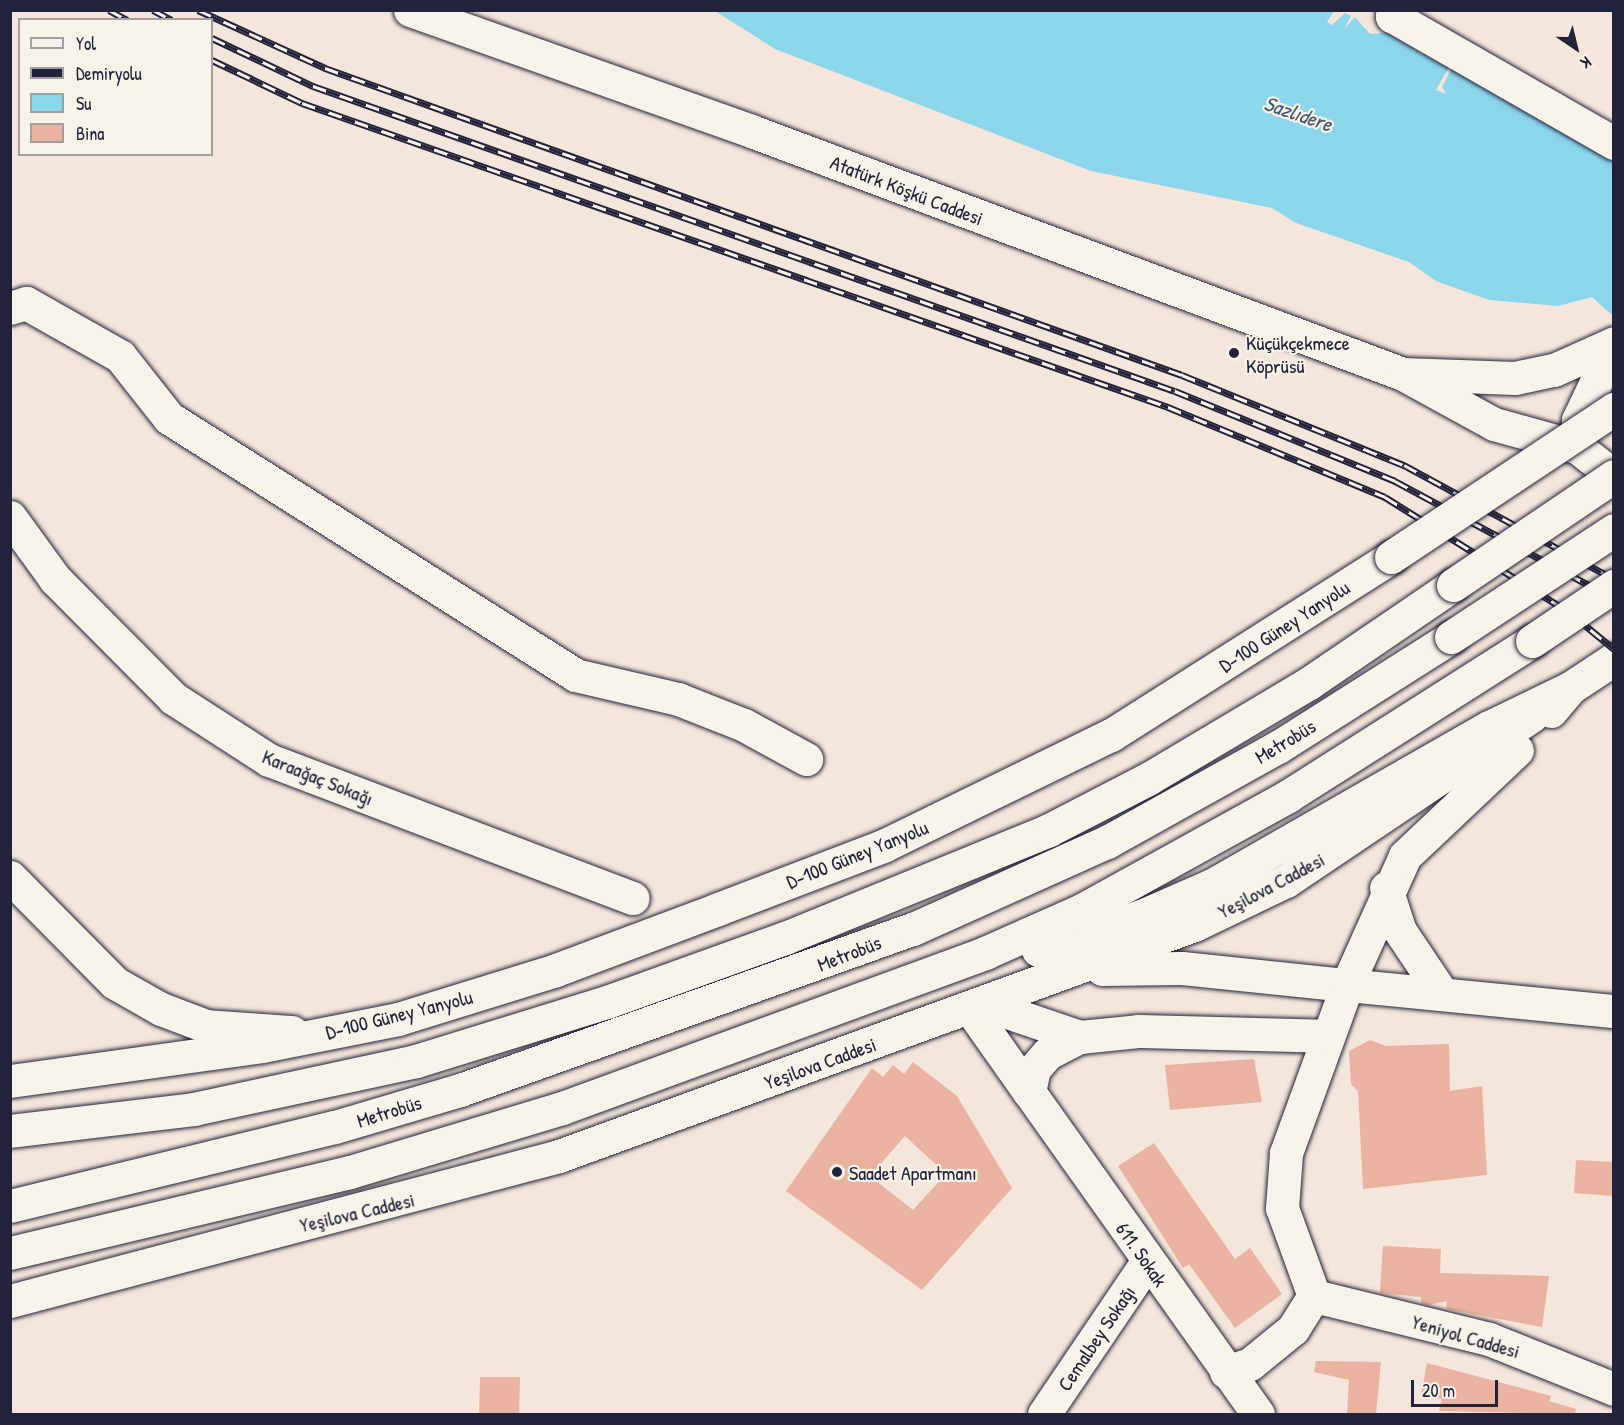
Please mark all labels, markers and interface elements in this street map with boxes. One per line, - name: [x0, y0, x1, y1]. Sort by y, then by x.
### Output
- legend: [18, 18, 213, 156]
- north arrow: [1546, 18, 1606, 78]
- text: Yol: [76, 31, 96, 56]
- text: K: [1577, 51, 1596, 74]
- text: Demiryolu: [76, 61, 142, 86]
- text: Su: [76, 91, 91, 116]
- water label: Sazlıdere: [1261, 91, 1335, 137]
- text: Bina: [76, 121, 104, 146]
- street label: Atatürk Köşkü Caddesi: [827, 150, 987, 230]
- place label: Küçükçekmece Köprüsü: [1246, 330, 1350, 377]
- marker: Küçükçekmece Köprüsü: [1227, 346, 1241, 360]
- street label: D-100 Güney Yanyolu: [1214, 575, 1354, 677]
- street label: Metrobüs: [1250, 714, 1320, 768]
- street label: Karaağaç Sokağı: [259, 744, 377, 810]
- street label: D-100 Güney Yanyolu: [783, 815, 931, 893]
- street label: Yeşilova Caddesi: [1214, 847, 1328, 923]
- street label: Metrobüs: [814, 930, 884, 976]
- street label: D-100 Güney Yanyolu: [323, 984, 475, 1044]
- street label: Yeşilova Caddesi: [761, 1032, 879, 1094]
- street label: Metrobüs: [354, 1090, 424, 1132]
- place label: Saadet Apartmanı: [849, 1160, 977, 1184]
- marker: Saadet Apartmanı: [830, 1165, 844, 1179]
- street label: Yeşilova Caddesi: [297, 1187, 417, 1237]
- street label: 611. Sokak: [1111, 1217, 1173, 1291]
- street label: Cemalbey Sokağı: [1052, 1281, 1140, 1395]
- street label: Yeniyol Caddesi: [1409, 1309, 1523, 1363]
- scale bar: [1414, 1368, 1501, 1406]
- text: 20 m: [1422, 1378, 1455, 1403]

